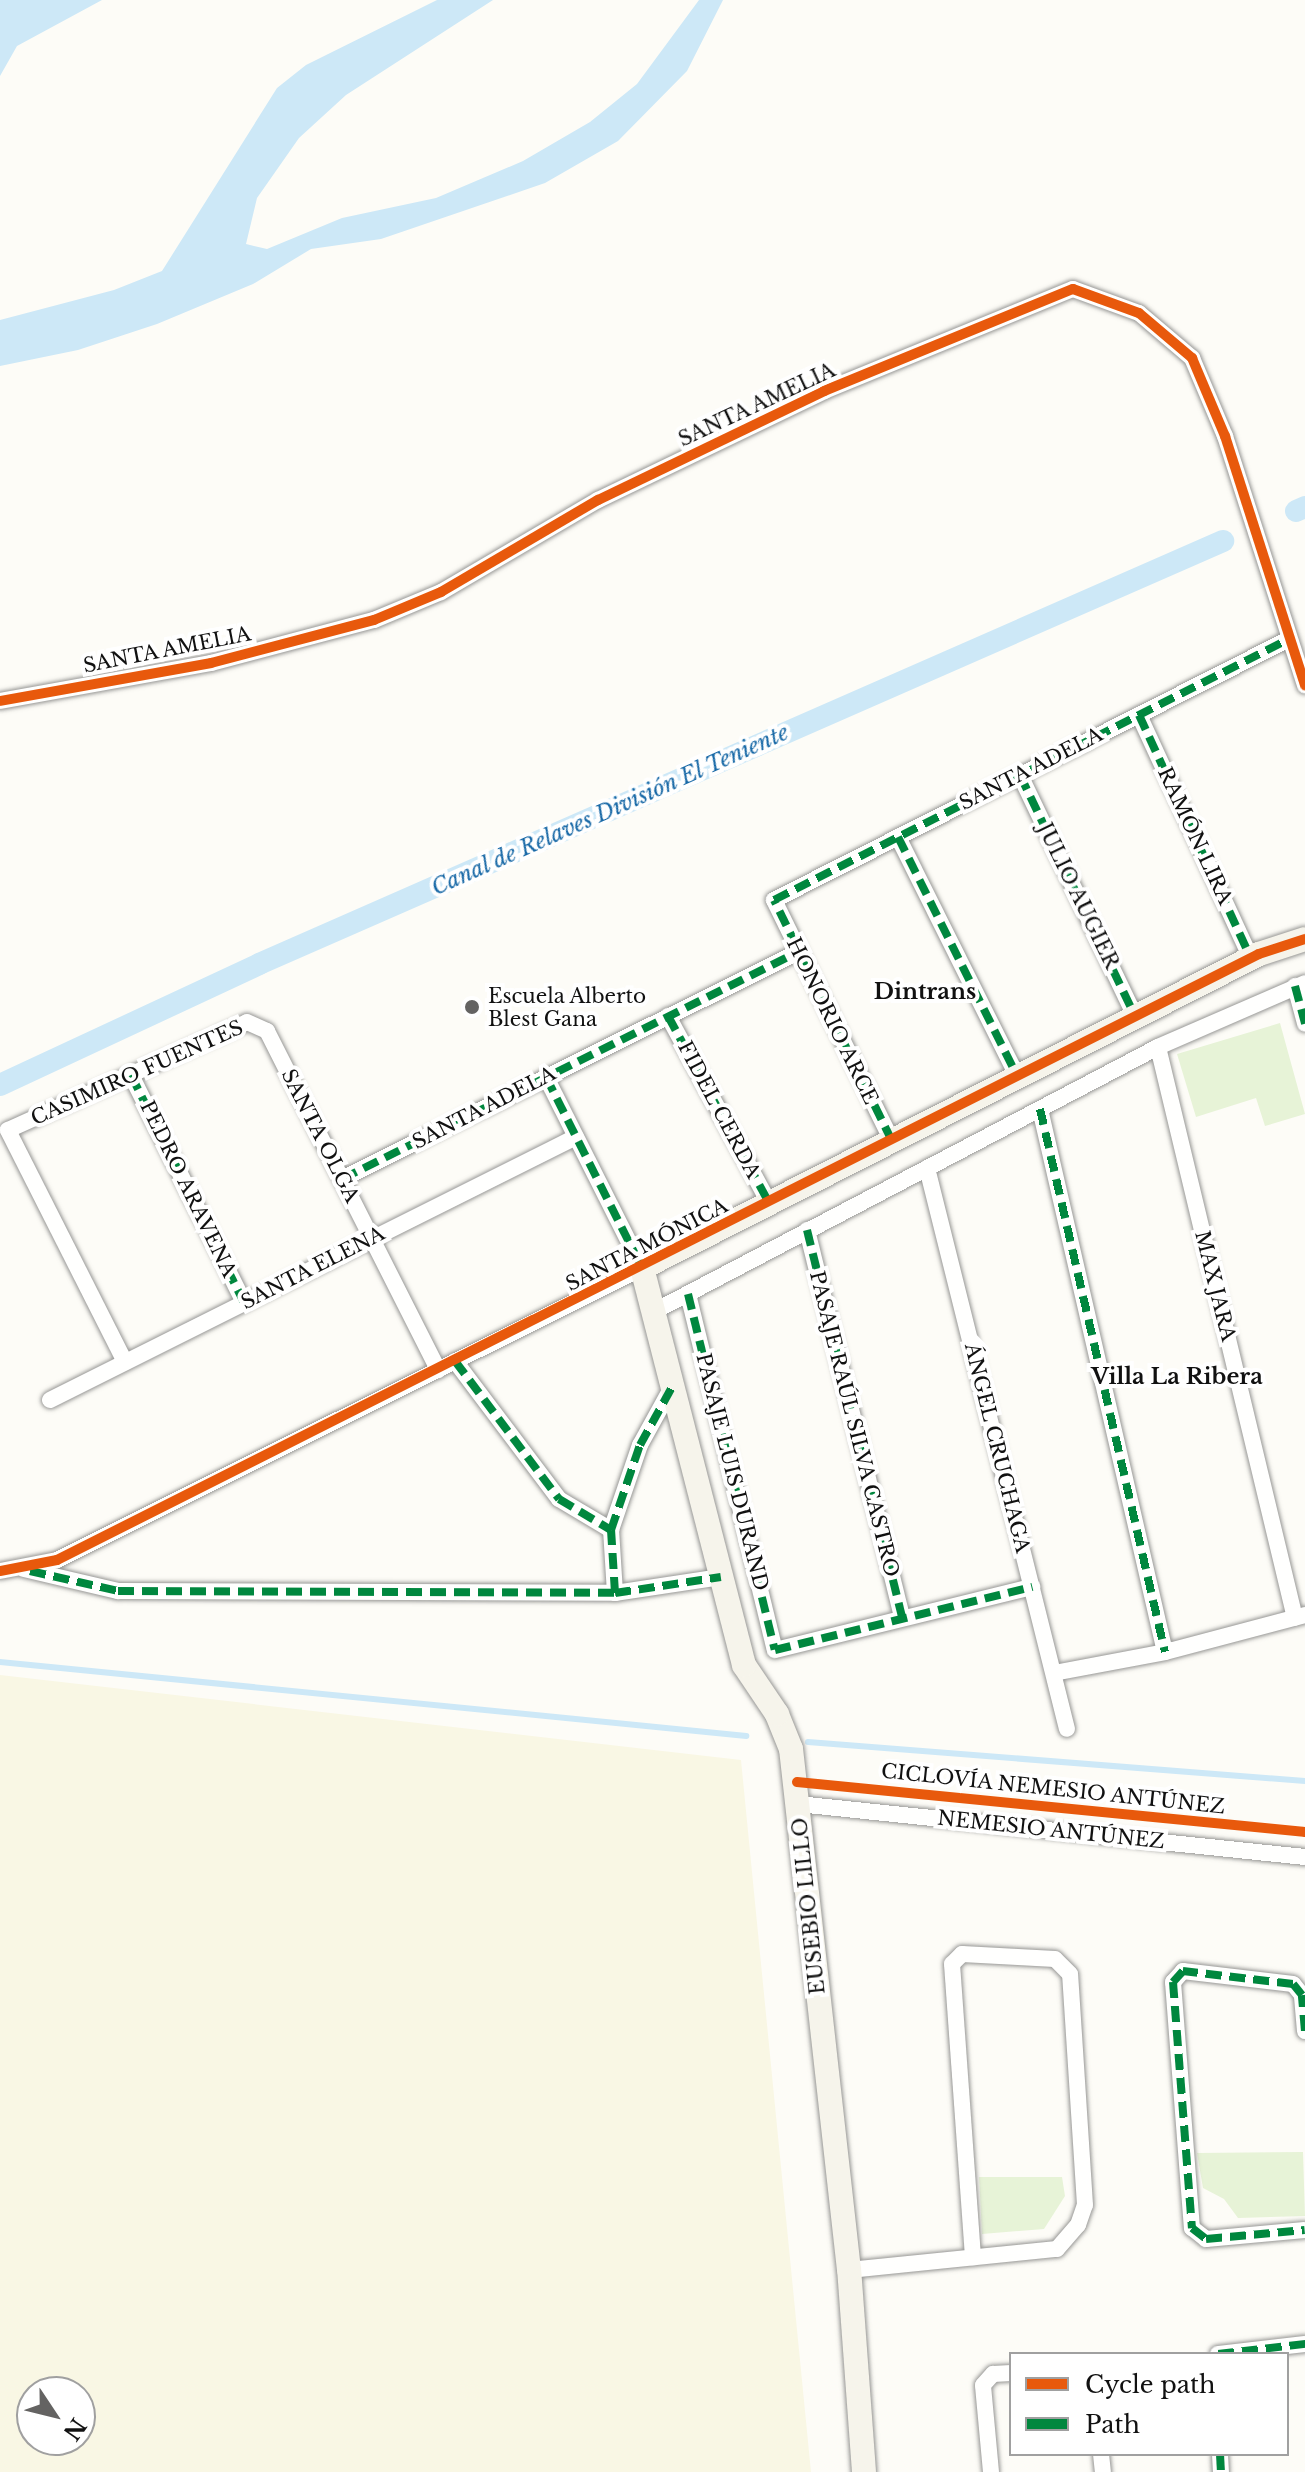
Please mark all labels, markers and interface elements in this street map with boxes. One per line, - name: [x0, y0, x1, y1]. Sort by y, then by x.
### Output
- street label: SANTA AMELIA: [674, 358, 840, 452]
- street label: SANTA AMELIA: [80, 622, 254, 678]
- water label: Canal de Relaves División El Teniente: [426, 718, 794, 902]
- street label: SANTA ADELA: [955, 722, 1107, 816]
- street label: RAMÓN LIRA: [1153, 763, 1237, 909]
- street label: JULIO AUGIER: [1032, 819, 1124, 973]
- street label: HONORIO ARCE: [781, 933, 883, 1109]
- district label: Dintrans: [874, 979, 976, 1005]
- place label: Escuela Alberto Blest Gana: [488, 984, 647, 1031]
- marker: Escuela Alberto Blest Gana: [463, 998, 481, 1016]
- street label: CASIMIRO FUENTES: [27, 1015, 247, 1131]
- street label: FIDEL CERDA: [673, 1037, 765, 1183]
- street label: SANTA ADELA: [408, 1061, 560, 1155]
- street label: SANTA OLGA: [276, 1065, 364, 1207]
- street label: PEDRO ARAVENA: [135, 1096, 241, 1282]
- street label: SANTA MÓNICA: [562, 1194, 732, 1296]
- street label: SANTA ELENA: [237, 1221, 389, 1315]
- street label: MAX JARA: [1190, 1228, 1240, 1344]
- street label: PASAJE RAÚL SILVA CASTRO: [804, 1268, 904, 1580]
- street label: ÁNGEL CRUCHAGA: [959, 1340, 1035, 1556]
- street label: PASAJE LUIS DURAND: [691, 1351, 773, 1593]
- district label: Villa La Ribera: [1091, 1364, 1263, 1390]
- street label: CICLOVÍA NEMESIO ANTÚNEZ: [879, 1759, 1227, 1819]
- street label: NEMESIO ANTÚNEZ: [936, 1806, 1166, 1854]
- street label: EUSEBIO LILLO: [788, 1816, 830, 1996]
- legend: [1009, 2352, 1289, 2456]
- text: Cycle path: [1085, 2370, 1216, 2399]
- north arrow: [16, 2376, 96, 2456]
- text: Path: [1085, 2410, 1140, 2439]
- text: N: [57, 2413, 91, 2445]

